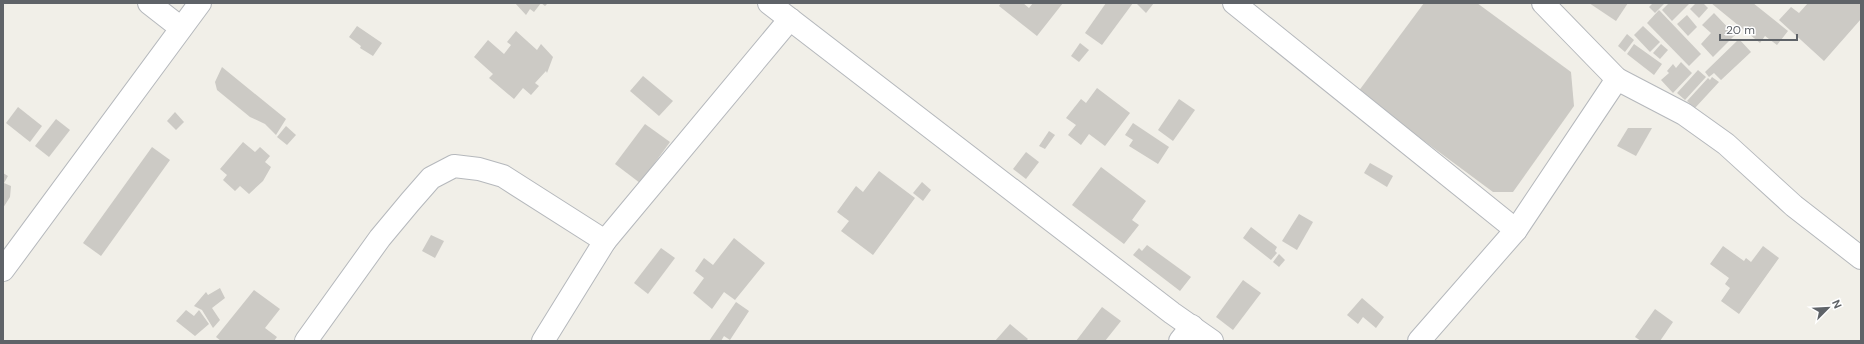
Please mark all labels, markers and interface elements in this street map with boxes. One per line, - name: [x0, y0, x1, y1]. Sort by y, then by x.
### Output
- scale bar: [1720, 16, 1797, 42]
- text: 20 m: [1726, 22, 1755, 38]
- north arrow: [1808, 288, 1848, 328]
- text: N: [1829, 297, 1845, 310]

